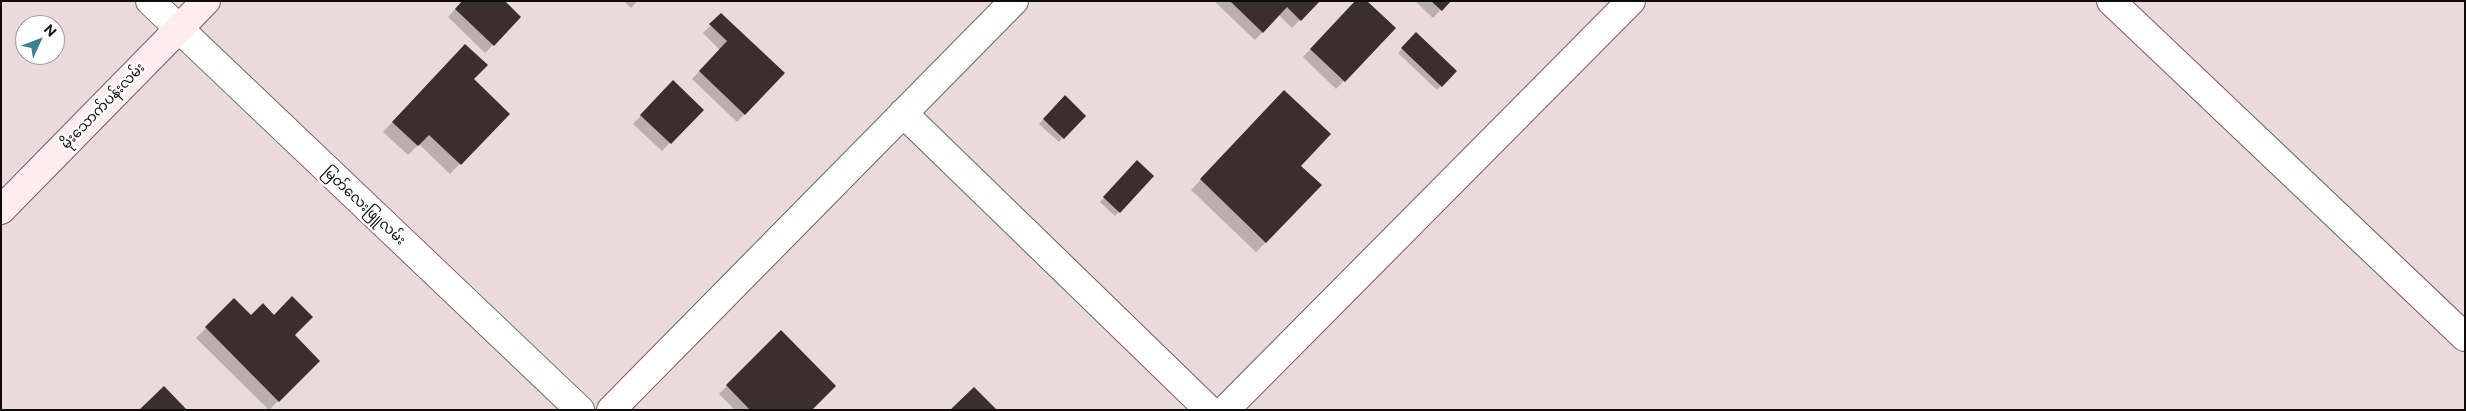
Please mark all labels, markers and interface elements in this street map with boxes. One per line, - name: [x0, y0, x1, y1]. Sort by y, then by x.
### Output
- north arrow: [15, 15, 65, 65]
- text: N: [41, 21, 60, 40]
- street label: မိုးသောက်ပန်းလမ်း: [58, 59, 148, 153]
- street label: မြတ်လေးဖြူလမ်း: [319, 163, 409, 249]

